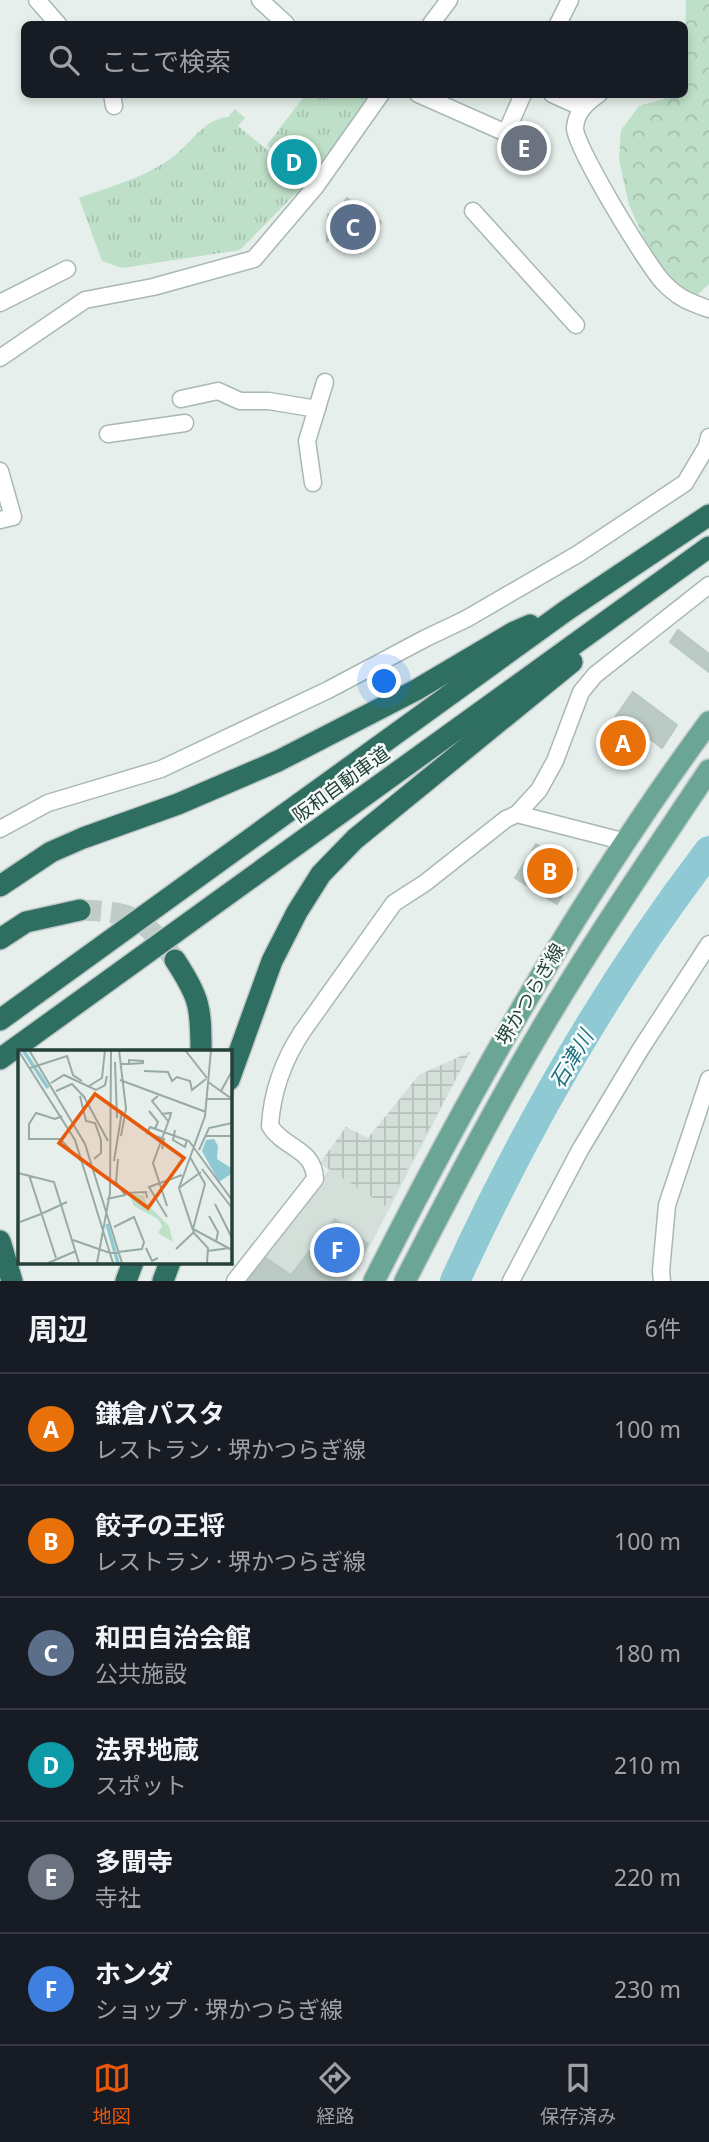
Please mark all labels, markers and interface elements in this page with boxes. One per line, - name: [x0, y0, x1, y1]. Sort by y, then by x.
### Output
- search box: [21, 21, 688, 98]
- icon: search: [45, 41, 83, 79]
- text: ここで検索: [101, 43, 231, 79]
- pin: E: [501, 122, 547, 174]
- pin: D: [271, 136, 317, 188]
- pin: C: [330, 201, 376, 253]
- your location: [367, 664, 401, 698]
- pin: A: [600, 717, 646, 769]
- street label: 阪和自動車道: [287, 740, 395, 828]
- pin: B: [527, 845, 573, 897]
- street label: 堺かつらぎ線: [489, 938, 571, 1050]
- water label: 石津川: [543, 1023, 600, 1093]
- inset map: [18, 1050, 231, 1264]
- pin: F: [314, 1224, 360, 1276]
- text: 周辺: [28, 1308, 88, 1349]
- text: 6件: [645, 1312, 681, 1344]
- text: 鎌倉パスタ: [95, 1395, 225, 1431]
- text: A: [43, 1413, 59, 1445]
- text: 100 m: [614, 1413, 681, 1445]
- text: レストラン · 堺かつらぎ線: [95, 1433, 366, 1465]
- text: 餃子の王将: [95, 1507, 225, 1543]
- text: B: [43, 1525, 59, 1557]
- text: 100 m: [614, 1525, 681, 1557]
- text: レストラン · 堺かつらぎ線: [95, 1545, 366, 1577]
- text: 和田自治会館: [95, 1619, 251, 1655]
- text: C: [44, 1637, 58, 1669]
- text: 180 m: [614, 1637, 681, 1669]
- text: 公共施設: [95, 1657, 187, 1689]
- text: 法界地蔵: [95, 1731, 199, 1767]
- text: D: [43, 1749, 59, 1781]
- text: 210 m: [614, 1749, 681, 1781]
- text: スポット: [95, 1769, 187, 1801]
- text: 多聞寺: [95, 1843, 173, 1879]
- text: E: [45, 1861, 57, 1893]
- text: 220 m: [614, 1861, 681, 1893]
- text: 寺社: [95, 1881, 141, 1913]
- text: ホンダ: [95, 1955, 173, 1991]
- text: F: [45, 1973, 57, 2005]
- text: 230 m: [614, 1973, 681, 2005]
- text: ショップ · 堺かつらぎ線: [95, 1993, 343, 2025]
- tab: 地図: [93, 2059, 131, 2129]
- tab: 経路: [316, 2059, 354, 2129]
- tab: 保存済み: [540, 2059, 616, 2129]

